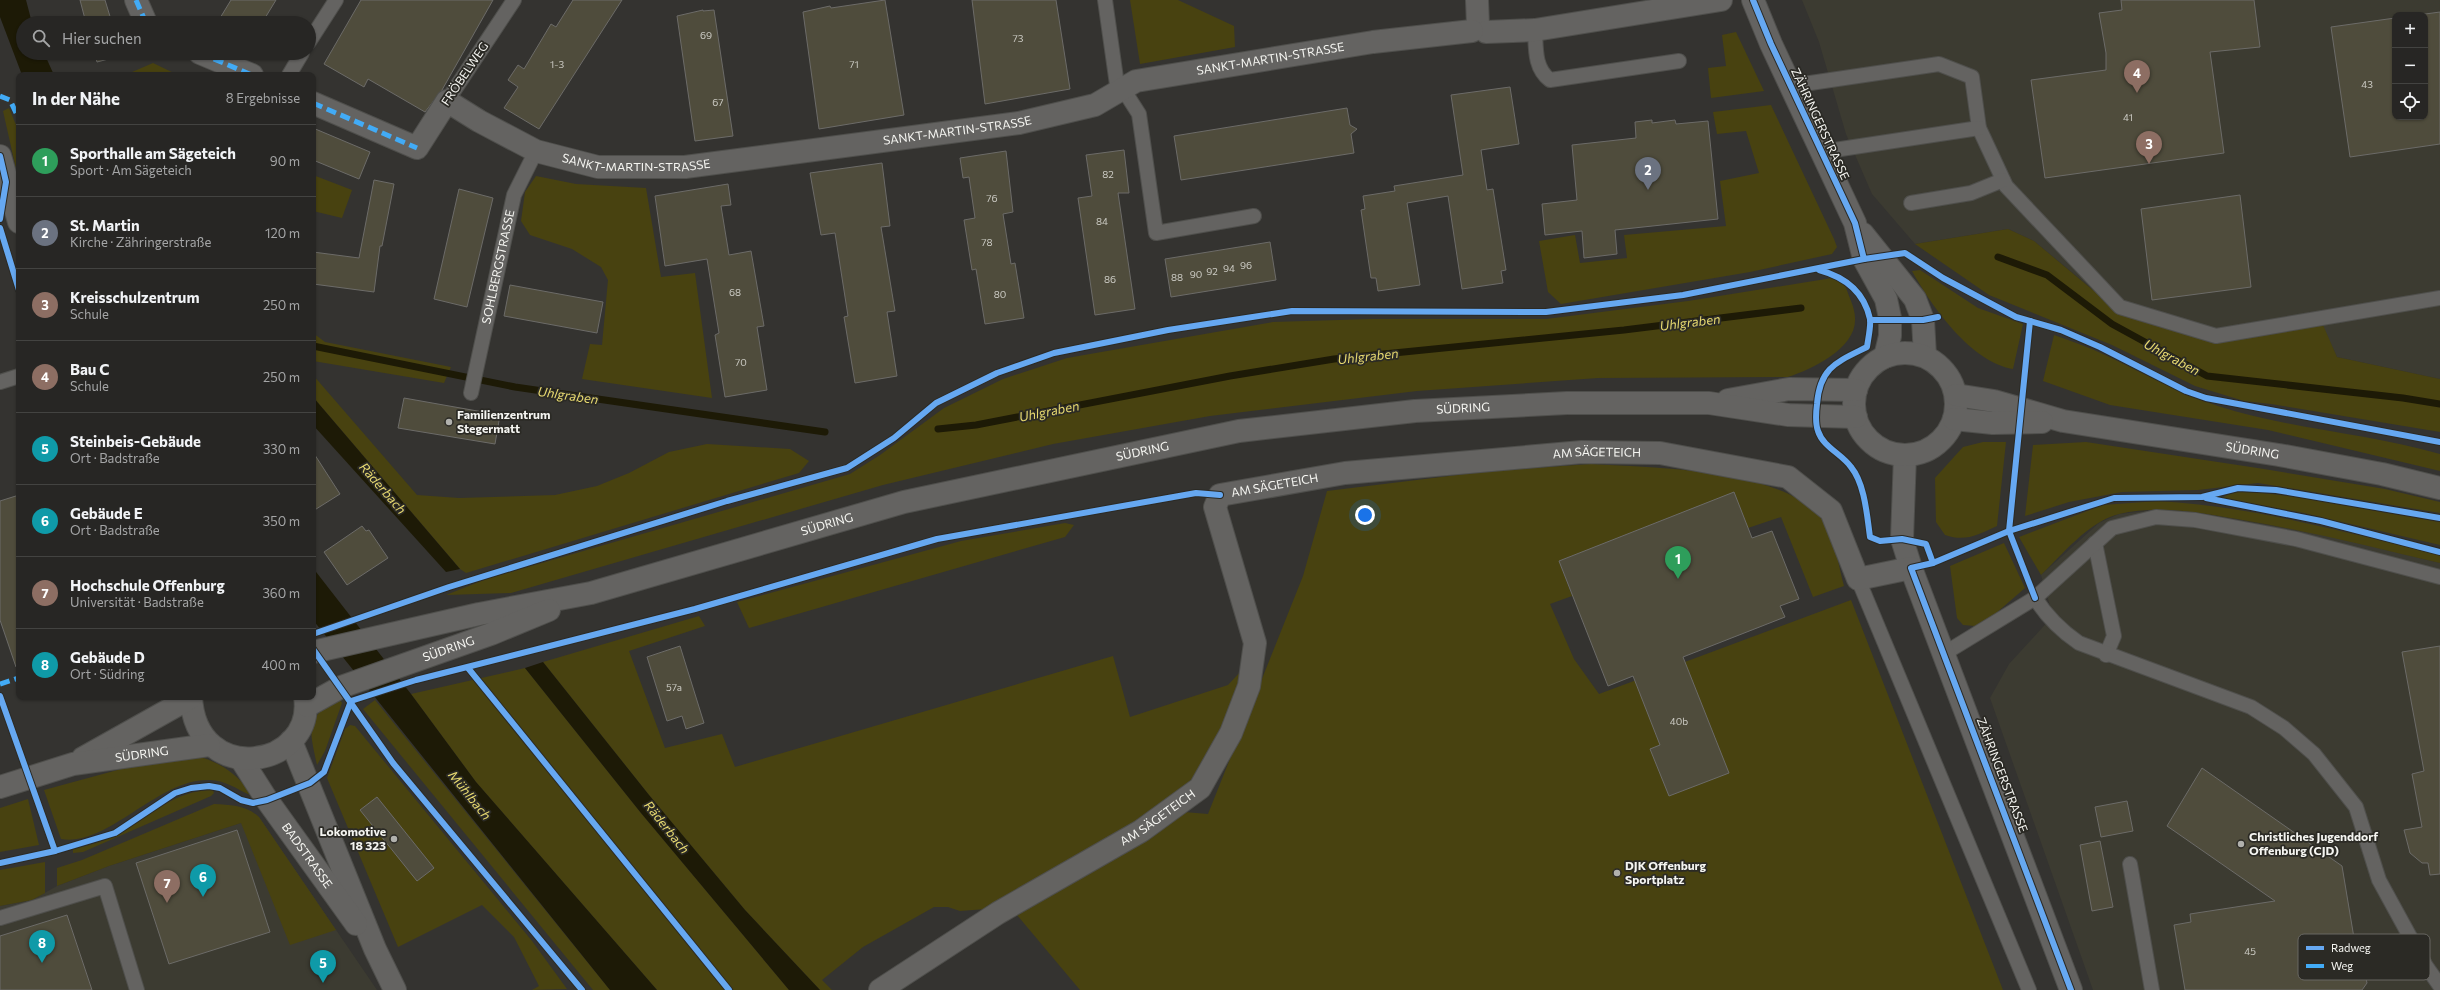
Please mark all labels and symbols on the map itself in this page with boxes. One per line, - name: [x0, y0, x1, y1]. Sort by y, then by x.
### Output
- house number: 69: [700, 29, 712, 41]
- house number: 73: [1013, 32, 1024, 44]
- street label: FRÖBELWEG: [438, 39, 491, 108]
- street label: SANKT-MARTIN-STRASSE: [1195, 39, 1345, 77]
- house number: 1-3: [550, 58, 564, 70]
- house number: 71: [849, 58, 859, 70]
- pin: 4: [2124, 60, 2150, 93]
- street label: ZÄHRINGERSTRASSE: [1789, 65, 1853, 182]
- house number: 43: [2361, 78, 2373, 90]
- house number: 67: [712, 96, 724, 108]
- house number: 41: [2123, 111, 2133, 123]
- street label: SANKT-MARTIN-STRASSE: [882, 112, 1033, 147]
- pin: 3: [2136, 131, 2162, 164]
- street label: SANKT-MARTIN-STRASSE: [561, 150, 711, 174]
- pin: 2: [1635, 157, 1661, 190]
- house number: 82: [1102, 168, 1114, 180]
- house number: 76: [986, 192, 998, 204]
- street label: SOHLBERGSTRASSE: [478, 208, 517, 325]
- house number: 84: [1096, 215, 1108, 227]
- house number: 78: [981, 236, 993, 248]
- house number: 96: [1240, 259, 1252, 271]
- house number: 94: [1223, 262, 1235, 274]
- house number: 92: [1206, 265, 1218, 277]
- house number: 90: [1190, 268, 1202, 280]
- house number: 88: [1171, 271, 1183, 283]
- house number: 86: [1104, 273, 1116, 285]
- house number: 68: [729, 286, 741, 298]
- house number: 80: [994, 288, 1006, 300]
- water label: Uhlgraben: [1659, 310, 1721, 334]
- water label: Uhlgraben: [2141, 336, 2203, 378]
- water label: Uhlgraben: [1337, 345, 1399, 367]
- house number: 70: [735, 356, 747, 368]
- water label: Uhlgraben: [537, 383, 599, 407]
- water label: Uhlgraben: [1017, 397, 1081, 425]
- street label: SÜDRING: [1436, 399, 1490, 416]
- place label: Familienzentrum Stegermatt: [457, 407, 550, 435]
- marker: Familienzentrum Stegermatt: [444, 417, 454, 427]
- street label: SÜDRING: [1114, 438, 1170, 463]
- street label: SÜDRING: [2225, 439, 2280, 461]
- street label: AM SÄGETEICH: [1552, 444, 1641, 461]
- water label: Räderbach: [356, 459, 410, 517]
- street label: AM SÄGETEICH: [1230, 470, 1319, 499]
- your location: [1355, 505, 1375, 525]
- street label: SÜDRING: [799, 509, 855, 538]
- pin: 1: [1665, 546, 1691, 579]
- street label: SÜDRING: [420, 632, 476, 664]
- house number: 57a: [666, 681, 682, 693]
- house number: 40b: [1670, 715, 1688, 727]
- street label: ZÄHRINGERSTRASSE: [1975, 715, 2031, 834]
- street label: SÜDRING: [114, 743, 169, 764]
- water label: Mühlbach: [445, 767, 495, 823]
- street label: AM SÄGETEICH: [1117, 786, 1197, 848]
- water label: Räderbach: [641, 797, 693, 857]
- street label: BADSTRASSE: [280, 820, 336, 890]
- place label: Lokomotive 18 323: [320, 824, 386, 852]
- place label: Christliches Jugenddorf Offenburg (CJD): [2249, 829, 2378, 858]
- marker: Lokomotive 18 323: [389, 834, 399, 844]
- marker: Christliches Jugenddorf Offenburg (CJD): [2236, 839, 2246, 849]
- place label: DJK Offenburg Sportplatz: [1625, 858, 1707, 886]
- pin: 6: [190, 864, 216, 897]
- marker: DJK Offenburg Sportplatz: [1612, 868, 1622, 878]
- pin: 7: [154, 870, 180, 903]
- pin: 8: [29, 930, 55, 963]
- legend: [2298, 934, 2430, 980]
- text: Radweg: [2331, 941, 2371, 954]
- house number: 45: [2244, 945, 2256, 957]
- pin: 5: [310, 950, 336, 983]
- text: Weg: [2331, 959, 2353, 972]

